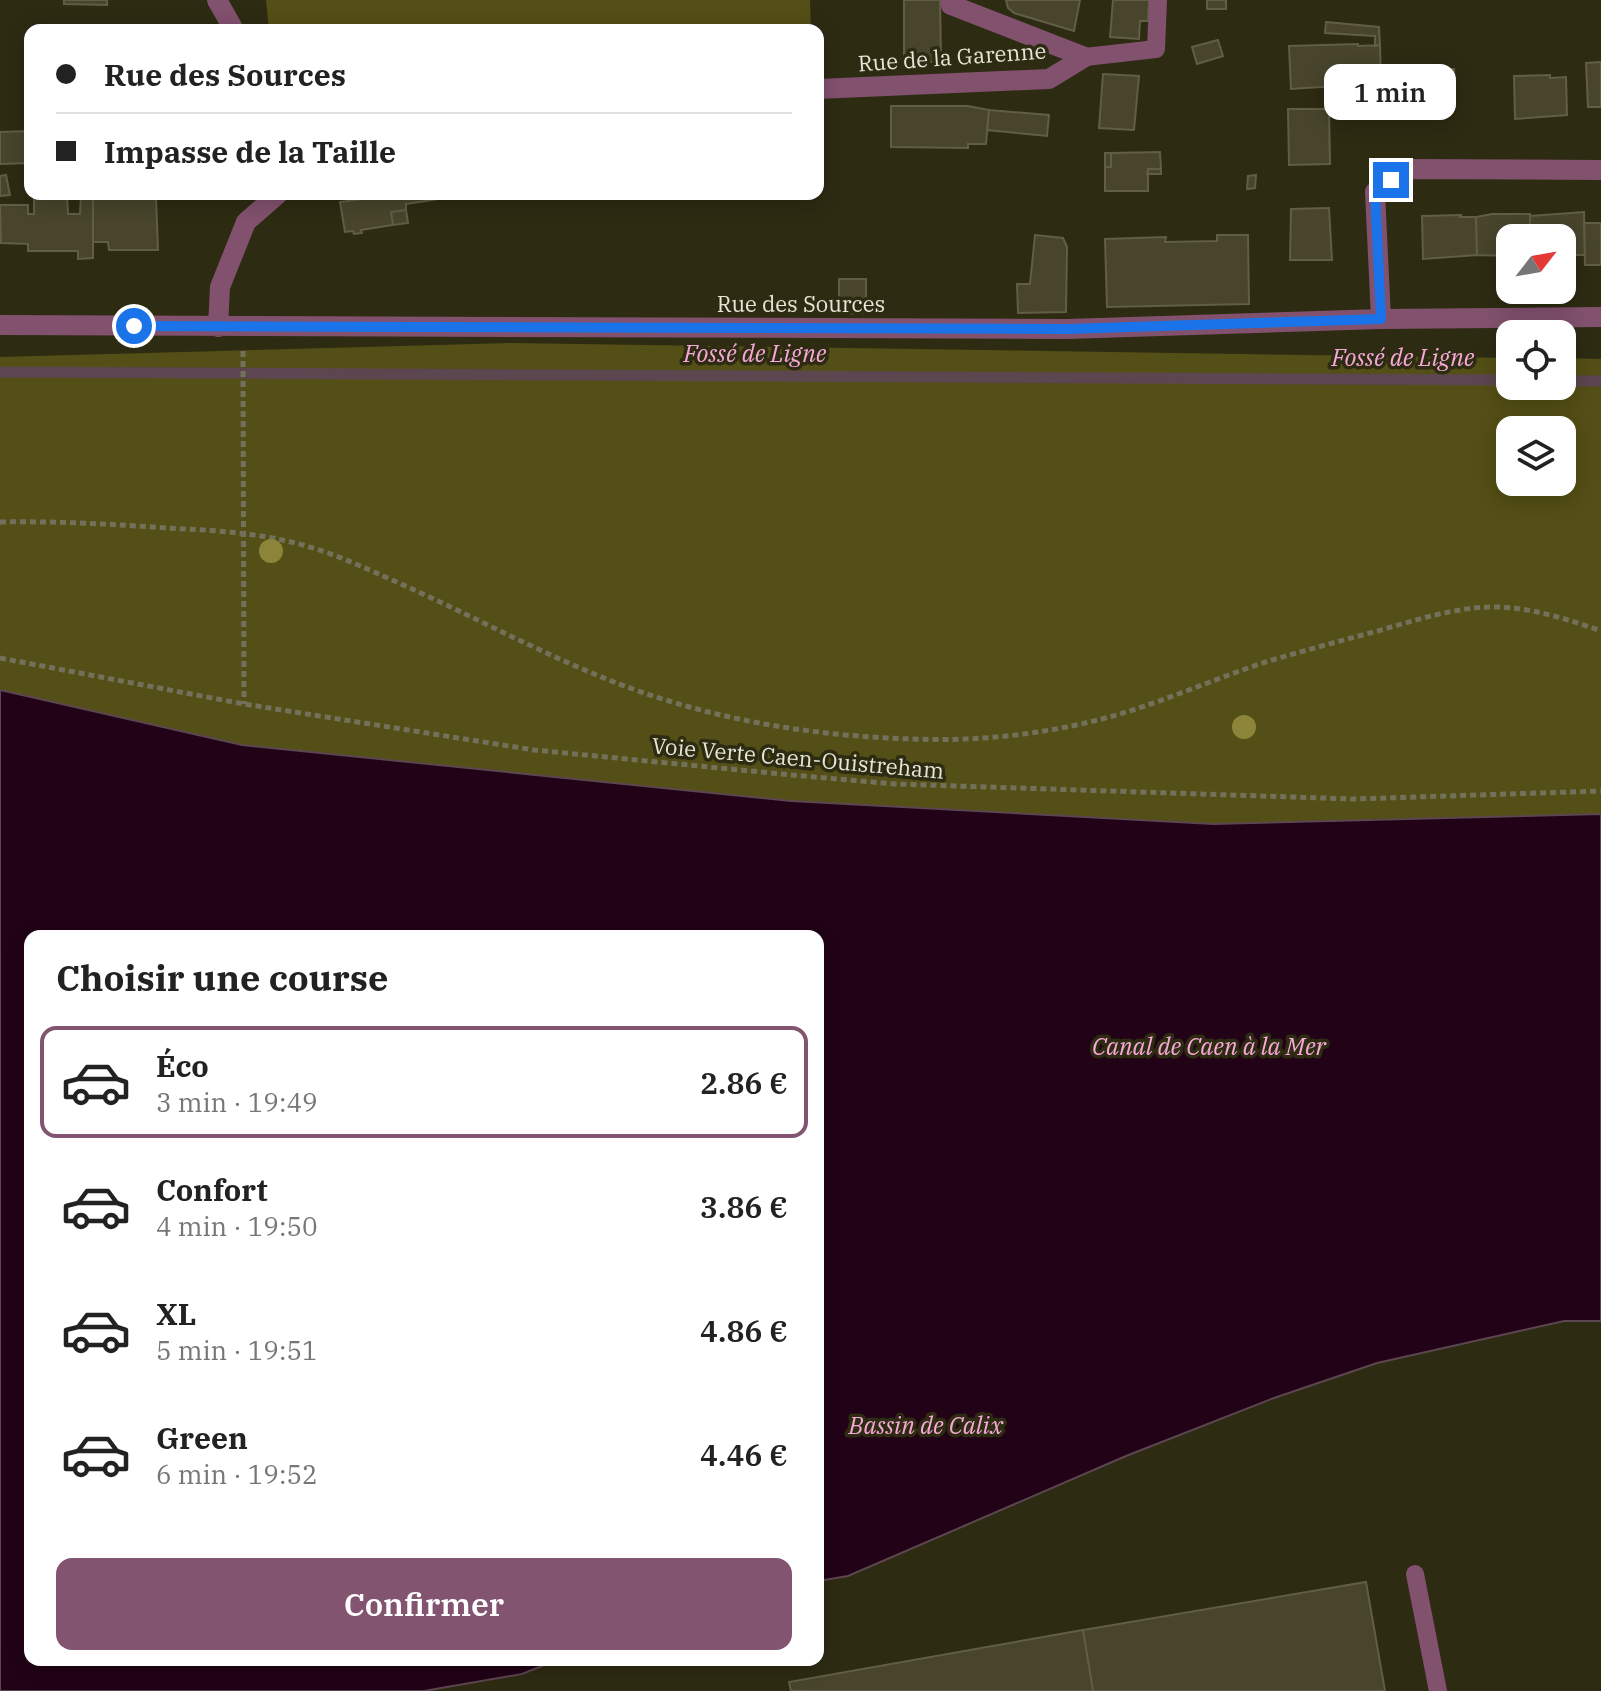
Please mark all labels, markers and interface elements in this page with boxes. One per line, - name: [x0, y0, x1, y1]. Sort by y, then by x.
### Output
- street label: Rue de la Garenne: [857, 35, 1047, 78]
- text: Rue des Sources: [104, 55, 346, 94]
- callout: 1 min: [1325, 64, 1457, 120]
- text: 1 min: [1354, 75, 1426, 109]
- text: Impasse de la Taille: [104, 132, 396, 171]
- route end: [1373, 162, 1409, 198]
- north arrow: [1496, 224, 1576, 304]
- map controls: [1496, 224, 1576, 496]
- street label: Rue des Sources: [717, 289, 885, 318]
- route start: [116, 308, 152, 344]
- button: locate: [1496, 320, 1576, 400]
- water label: Fossé de Ligne: [683, 337, 827, 369]
- water label: Fossé de Ligne: [1331, 341, 1475, 373]
- button: layers: [1496, 416, 1576, 496]
- street label: Voie Verte Caen-Ouistreham: [651, 730, 945, 785]
- text: Choisir une course: [56, 954, 388, 1001]
- water label: Canal de Caen à la Mer: [1092, 1030, 1328, 1062]
- icon: car: [60, 1046, 132, 1118]
- text: Éco: [156, 1046, 209, 1085]
- text: 2.86 €: [700, 1063, 788, 1102]
- text: 3 min · 19:49: [156, 1085, 318, 1119]
- icon: car: [60, 1170, 132, 1242]
- text: Confort: [156, 1170, 268, 1209]
- text: 3.86 €: [700, 1187, 788, 1226]
- text: 4 min · 19:50: [156, 1209, 318, 1243]
- icon: car: [60, 1294, 132, 1366]
- text: XL: [156, 1294, 196, 1333]
- text: 4.86 €: [700, 1311, 788, 1350]
- text: 5 min · 19:51: [156, 1333, 318, 1367]
- water label: Bassin de Calix: [848, 1409, 1004, 1441]
- icon: car: [60, 1418, 132, 1490]
- text: Green: [156, 1418, 248, 1457]
- text: 4.46 €: [700, 1435, 788, 1474]
- text: 6 min · 19:52: [156, 1457, 318, 1491]
- button: Confirmer: [56, 1558, 792, 1650]

